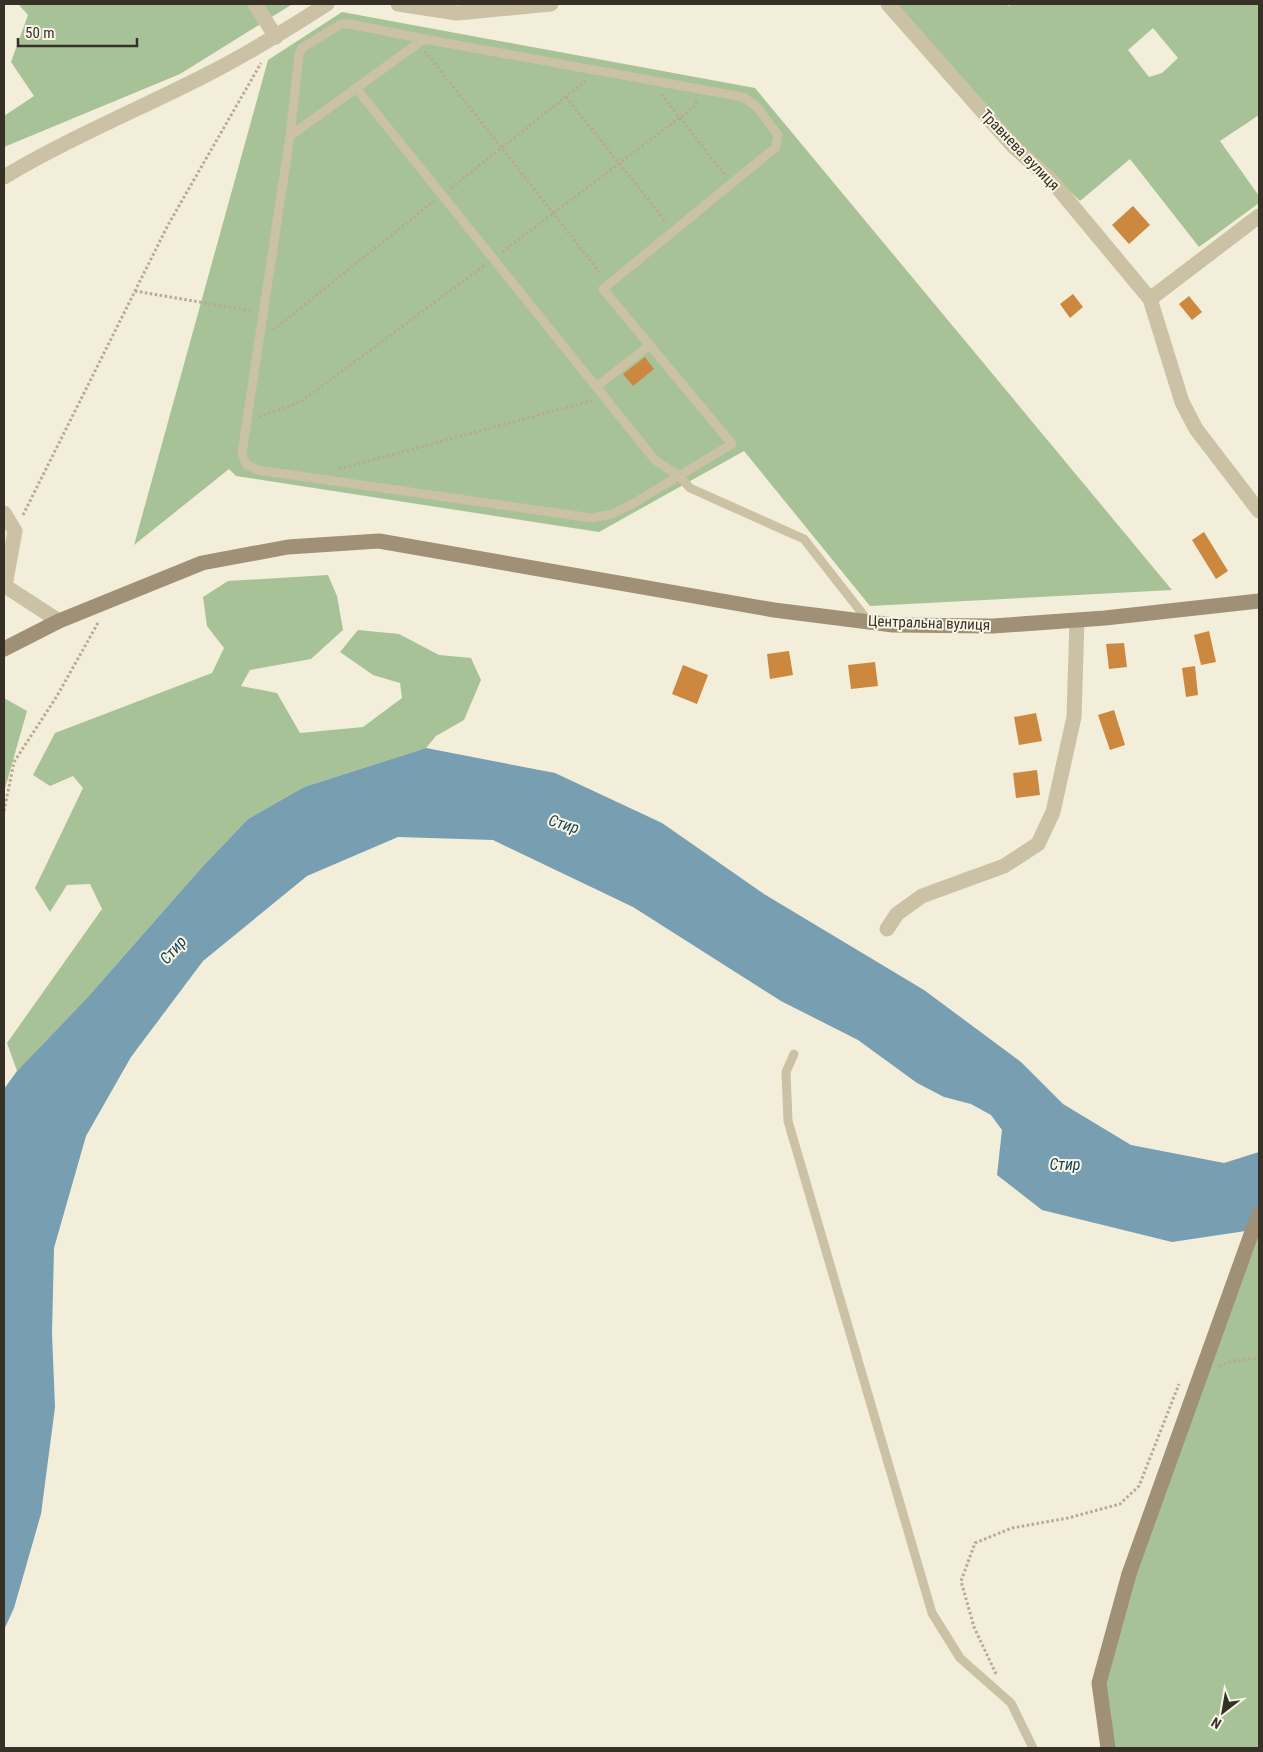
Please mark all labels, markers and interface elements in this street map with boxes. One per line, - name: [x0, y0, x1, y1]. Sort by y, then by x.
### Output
- scale bar: [18, 15, 136, 47]
- text: 50 m: [25, 24, 55, 42]
- street label: Травнева вулиця: [977, 106, 1063, 194]
- street label: Центральна вулиця: [868, 612, 990, 634]
- water label: Стир: [546, 810, 582, 838]
- water label: Стир: [156, 932, 190, 968]
- water label: Стир: [1050, 1155, 1080, 1174]
- north arrow: [1198, 1687, 1248, 1737]
- text: N: [1209, 1714, 1224, 1732]

